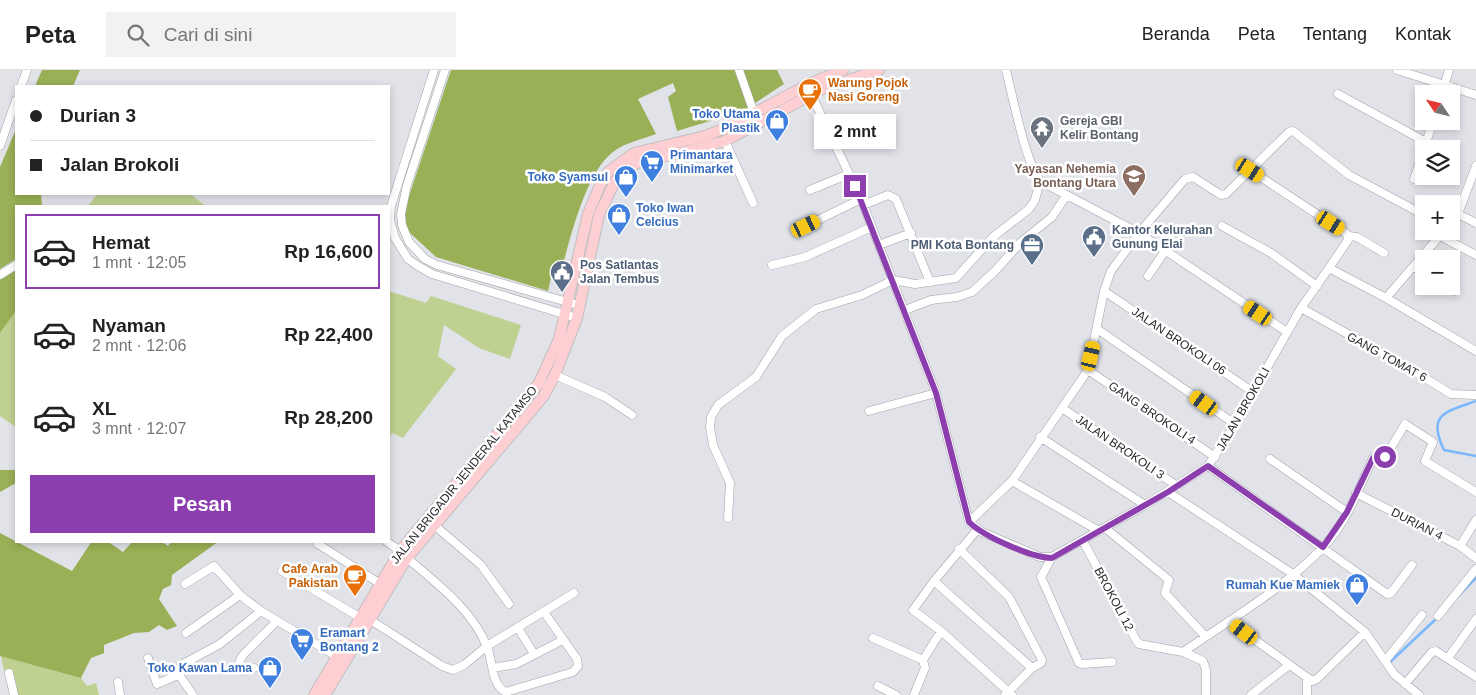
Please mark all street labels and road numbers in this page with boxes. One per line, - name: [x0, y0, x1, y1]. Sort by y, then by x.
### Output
- street label: JALAN BROKOLI 06: [1129, 304, 1229, 378]
- street label: GANG TOMAT 6: [1345, 329, 1430, 385]
- street label: JALAN BROKOLI: [1213, 365, 1273, 453]
- street label: GANG BROKOLI 4: [1106, 379, 1198, 448]
- street label: JALAN BRIGADIR JENDERAL KATAMSO: [388, 383, 540, 567]
- street label: JALAN BROKOLI 3: [1073, 412, 1167, 482]
- street label: DURIAN 4: [1389, 505, 1445, 543]
- street label: BROKOLI 12: [1091, 565, 1137, 633]

